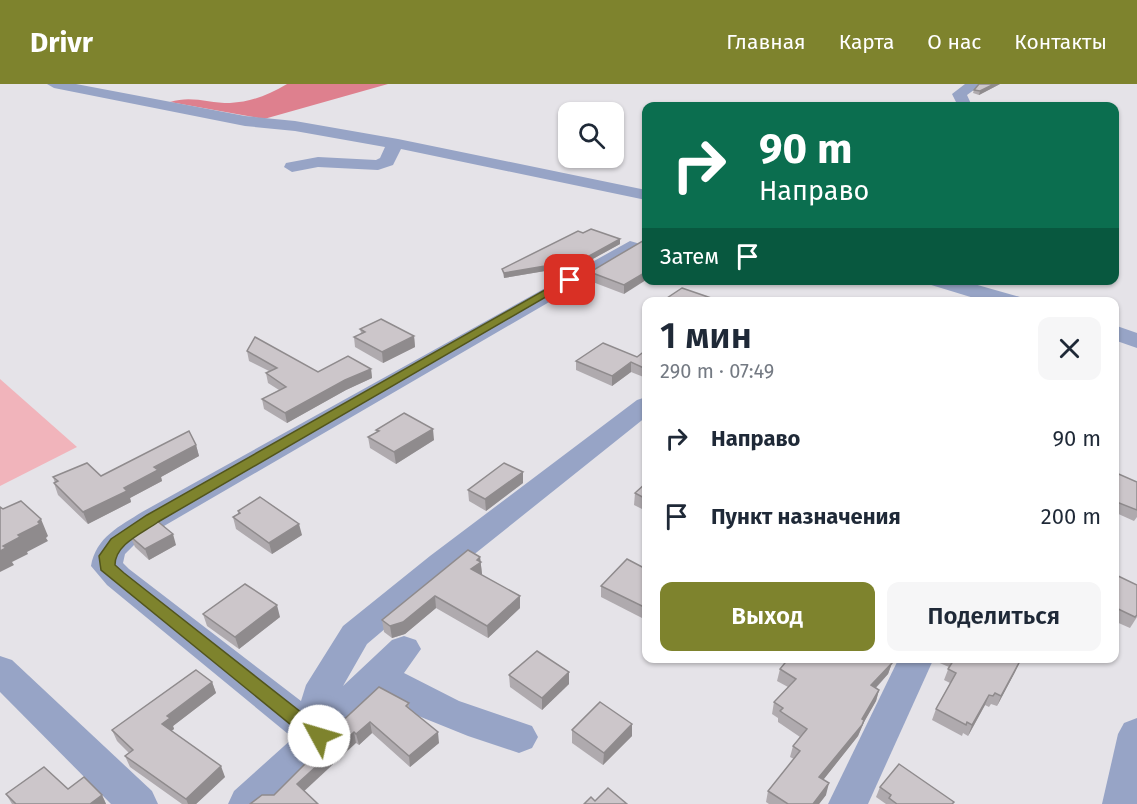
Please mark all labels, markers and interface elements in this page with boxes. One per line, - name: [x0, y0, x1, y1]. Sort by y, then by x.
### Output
- text: Drivr: [30, 26, 93, 59]
- text: Главная: [726, 29, 806, 55]
- text: Карта: [839, 29, 894, 55]
- text: О нас: [927, 29, 981, 55]
- text: Контакты: [1014, 29, 1107, 55]
- map controls: [558, 102, 624, 168]
- button: search: [558, 102, 624, 168]
- text: 90 m: [759, 124, 853, 174]
- icon: right: [660, 126, 738, 204]
- text: Направо: [759, 175, 869, 207]
- icon: arrive: [731, 240, 764, 273]
- text: Затем: [660, 243, 719, 270]
- pin: [544, 254, 595, 305]
- icon: arrive: [553, 263, 586, 296]
- text: 1 мин: [660, 314, 752, 358]
- button: close: [1038, 317, 1101, 380]
- text: 290 m · 07:49: [660, 359, 774, 383]
- icon: right: [660, 422, 693, 455]
- text: Направо: [711, 425, 800, 452]
- text: 90 m: [1052, 425, 1101, 452]
- icon: arrive: [660, 500, 693, 533]
- text: Пункт назначения: [711, 503, 901, 530]
- text: 200 m: [1041, 503, 1101, 530]
- button: Выход: [660, 582, 875, 651]
- button: Поделиться: [887, 582, 1101, 651]
- position arrow: [287, 704, 351, 768]

